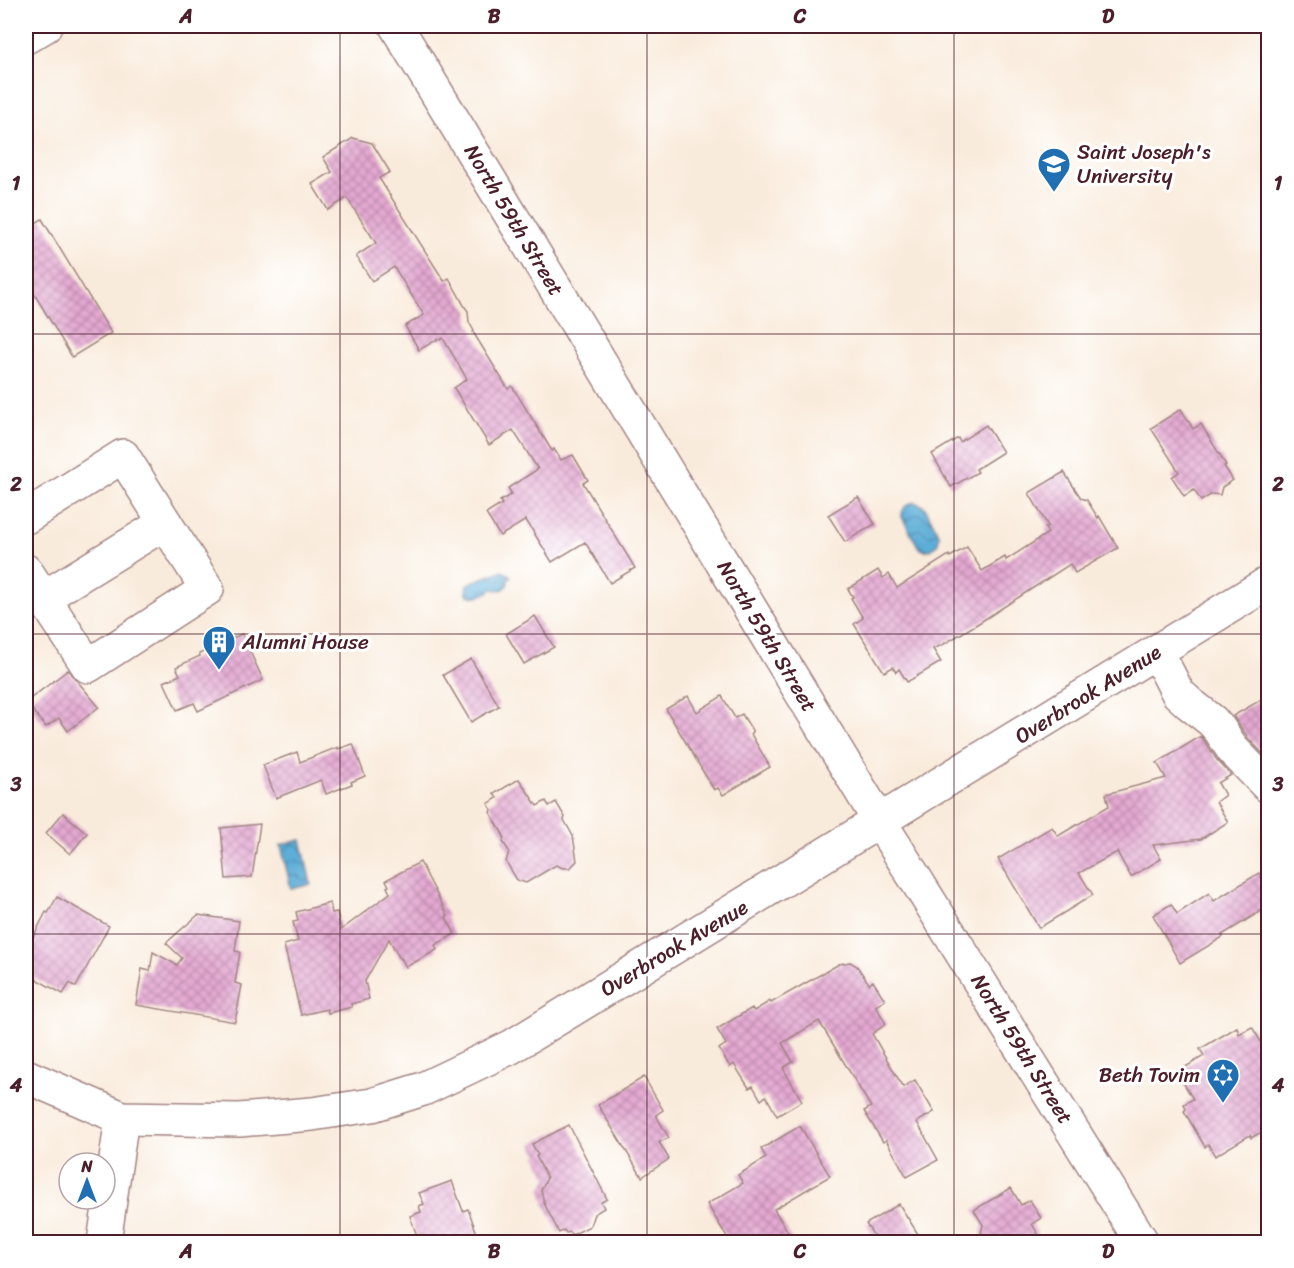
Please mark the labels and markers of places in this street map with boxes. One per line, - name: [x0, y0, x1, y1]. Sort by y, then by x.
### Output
- place label: Saint Joseph's University: [1077, 133, 1211, 195]
- school or university icon: Saint Joseph's University: [1036, 146, 1072, 193]
- place label: Alumni House: [241, 623, 369, 661]
- building icon: Alumni House: [201, 624, 237, 671]
- place label: Beth Tovim: [1099, 1056, 1200, 1094]
- synagogue icon: Beth Tovim: [1205, 1057, 1241, 1104]

